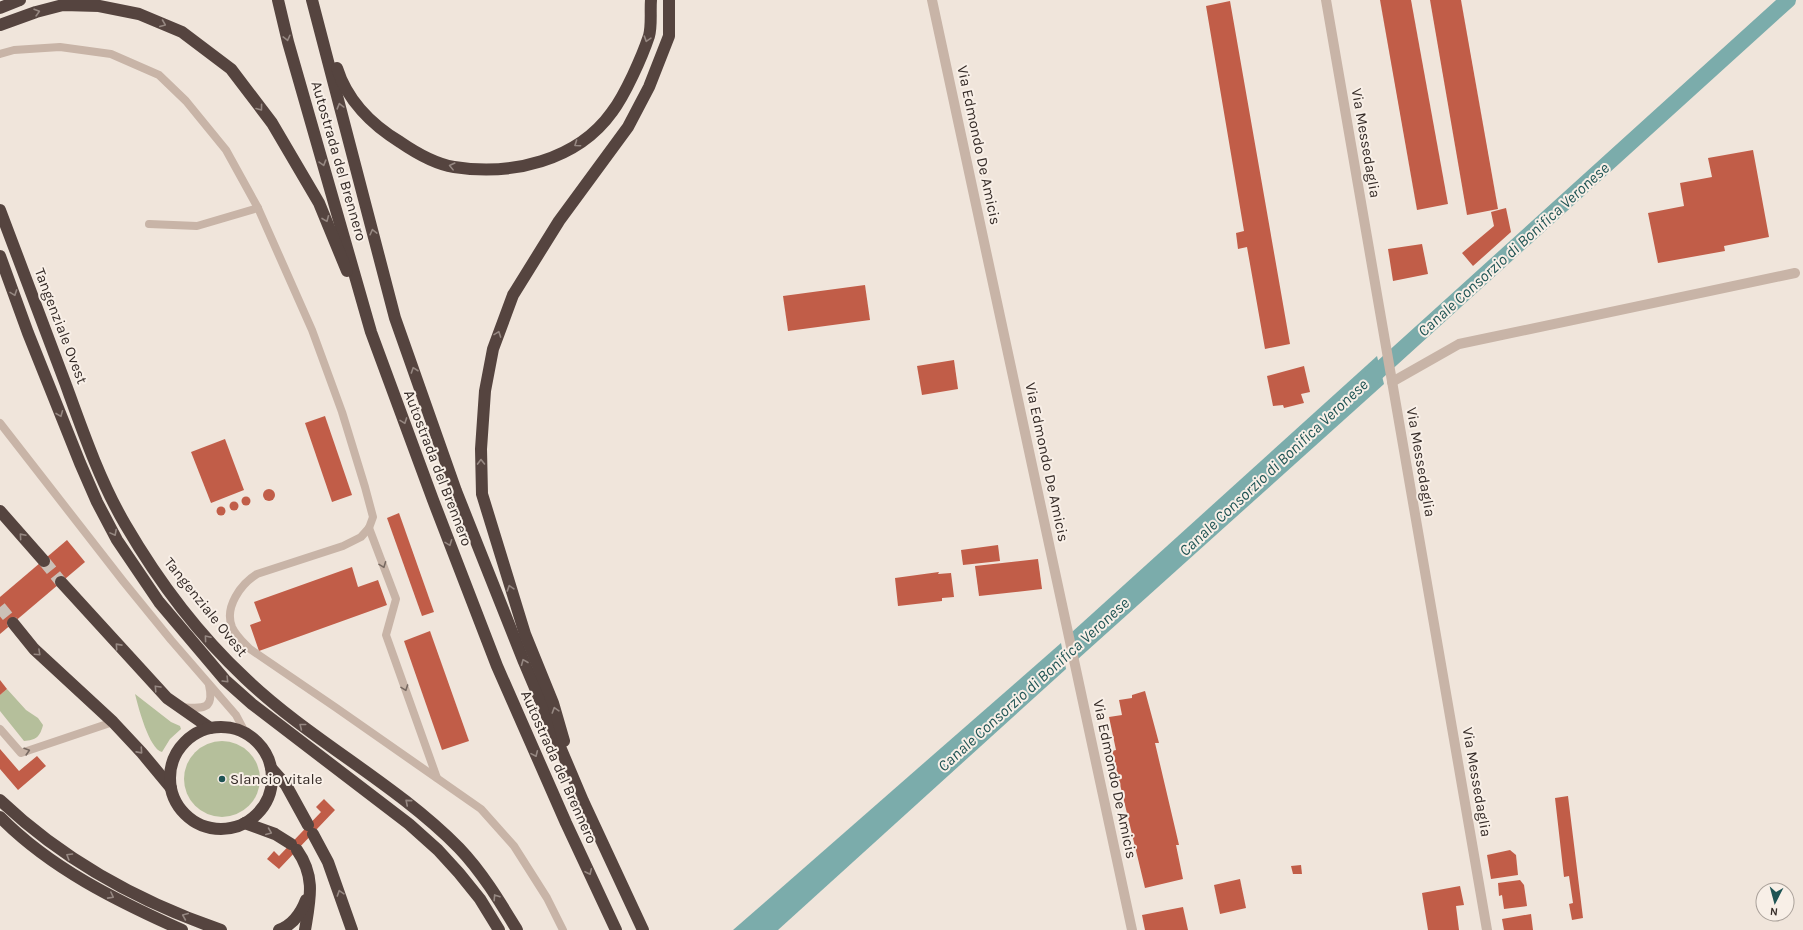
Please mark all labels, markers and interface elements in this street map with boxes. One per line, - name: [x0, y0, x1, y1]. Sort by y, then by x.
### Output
- one-way arrow: [33, 8, 40, 17]
- one-way arrow: [159, 20, 166, 28]
- one-way arrow: [282, 34, 291, 41]
- one-way arrow: [643, 35, 652, 42]
- street label: Via Edmondo De Amicis: [953, 64, 1005, 226]
- street label: Autostrada del Brennero: [308, 79, 370, 243]
- street label: Via Messedaglia: [1347, 87, 1385, 199]
- one-way arrow: [255, 103, 262, 110]
- one-way arrow: [336, 103, 345, 110]
- one-way arrow: [574, 139, 581, 146]
- water label: Canale Consorzio di Bonifica Veronese: [1414, 158, 1613, 340]
- one-way arrow: [318, 159, 327, 166]
- one-way arrow: [449, 162, 456, 171]
- one-way arrow: [321, 216, 329, 223]
- one-way arrow: [370, 229, 378, 235]
- street label: Tangenziale Ovest: [31, 266, 91, 387]
- one-way arrow: [9, 289, 17, 296]
- one-way arrow: [494, 331, 502, 338]
- one-way arrow: [410, 367, 418, 374]
- water label: Canale Consorzio di Bonifica Veronese: [1175, 374, 1372, 560]
- street label: Via Edmondo De Amicis: [1021, 381, 1073, 543]
- street label: Autostrada del Brennero: [400, 387, 476, 549]
- street label: Via Messedaglia: [1402, 406, 1440, 518]
- one-way arrow: [56, 411, 64, 418]
- one-way arrow: [399, 417, 407, 424]
- one-way arrow: [477, 459, 485, 465]
- one-way arrow: [109, 528, 116, 536]
- one-way arrow: [19, 533, 26, 540]
- one-way arrow: [445, 539, 453, 546]
- street label: Tangenziale Ovest: [160, 554, 252, 661]
- one-way arrow: [379, 561, 387, 568]
- one-way arrow: [506, 585, 515, 592]
- water label: Canale Consorzio di Bonifica Veronese: [934, 593, 1133, 775]
- one-way arrow: [205, 635, 212, 642]
- one-way arrow: [116, 643, 123, 650]
- one-way arrow: [34, 648, 41, 655]
- one-way arrow: [521, 658, 529, 665]
- one-way arrow: [221, 675, 229, 683]
- one-way arrow: [400, 684, 409, 691]
- one-way arrow: [154, 685, 162, 693]
- street label: Autostrada del Brennero: [517, 688, 601, 846]
- street label: Via Edmondo De Amicis: [1089, 698, 1141, 860]
- one-way arrow: [551, 707, 560, 714]
- one-way arrow: [300, 724, 307, 731]
- street label: Via Messedaglia: [1458, 726, 1496, 838]
- one-way arrow: [135, 746, 142, 753]
- one-way arrow: [24, 747, 31, 756]
- one-way arrow: [531, 750, 539, 757]
- place label: Slancio vitale: [230, 770, 322, 788]
- marker: Slancio vitale: [217, 774, 227, 784]
- one-way arrow: [405, 800, 412, 807]
- one-way arrow: [265, 827, 272, 835]
- one-way arrow: [66, 854, 73, 861]
- one-way arrow: [584, 868, 592, 876]
- north arrow: [1755, 882, 1795, 922]
- one-way arrow: [336, 890, 344, 897]
- one-way arrow: [107, 892, 114, 899]
- one-way arrow: [493, 894, 501, 901]
- text: N: [1769, 905, 1779, 918]
- one-way arrow: [181, 913, 189, 921]

